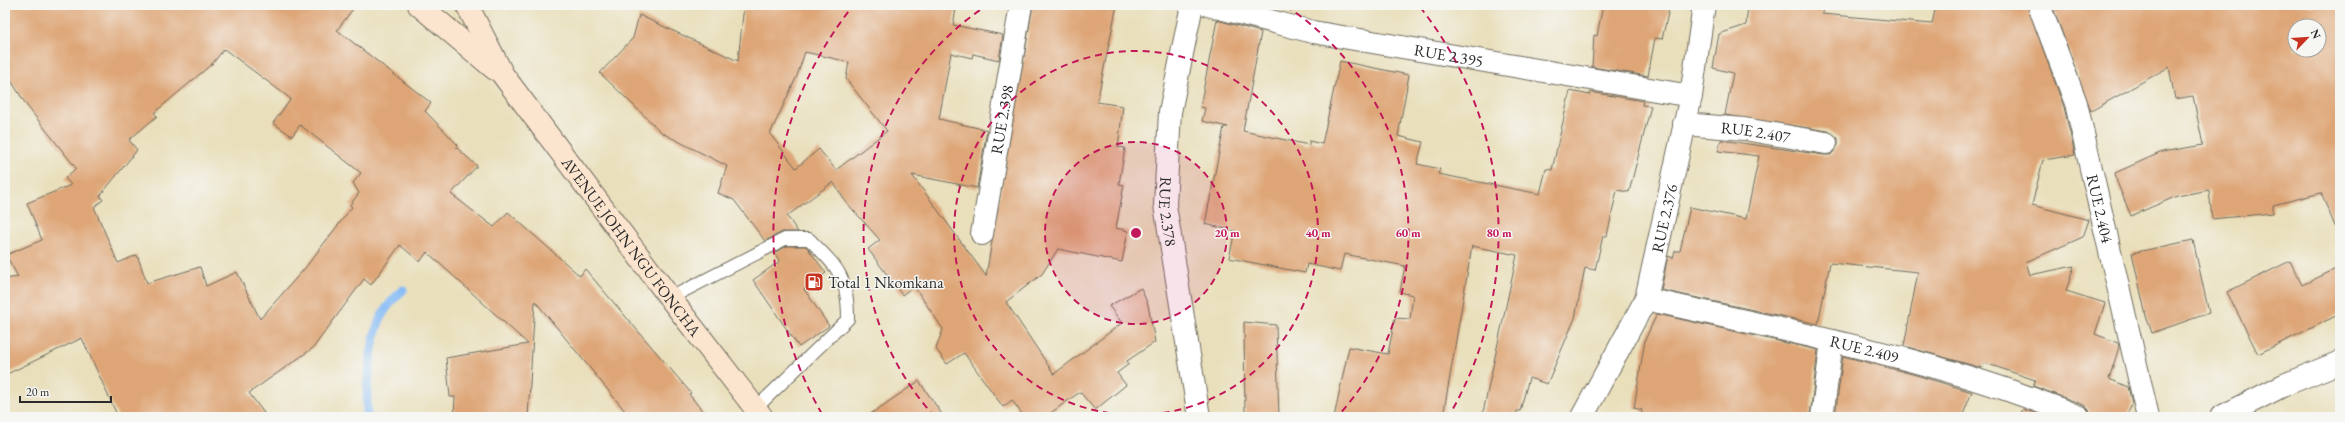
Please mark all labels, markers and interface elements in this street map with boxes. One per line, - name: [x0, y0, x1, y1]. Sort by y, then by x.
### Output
- north arrow: [2287, 18, 2327, 58]
- text: N: [2308, 27, 2324, 41]
- street label: RUE 2.395: [1412, 39, 1485, 71]
- street label: RUE 2.398: [985, 83, 1018, 156]
- street label: RUE 2.407: [1720, 117, 1792, 147]
- street label: AVENUE JOHN NGU FONCHA: [557, 151, 707, 341]
- street label: RUE 2.404: [2082, 172, 2118, 245]
- street label: RUE 2.378: [1154, 176, 1182, 248]
- street label: RUE 2.376: [1646, 181, 1682, 255]
- text: 20 m: [1214, 225, 1240, 241]
- text: 40 m: [1305, 225, 1331, 241]
- text: 60 m: [1395, 225, 1421, 241]
- text: 80 m: [1486, 225, 1512, 241]
- centre of rings: [1129, 226, 1143, 240]
- fuel station icon: Total 1 Nkomkana: [803, 271, 825, 293]
- place label: Total 1 Nkomkana: [828, 272, 944, 293]
- street label: RUE 2.409: [1828, 330, 1901, 367]
- scale bar: [20, 378, 111, 404]
- text: 20 m: [26, 384, 50, 400]

